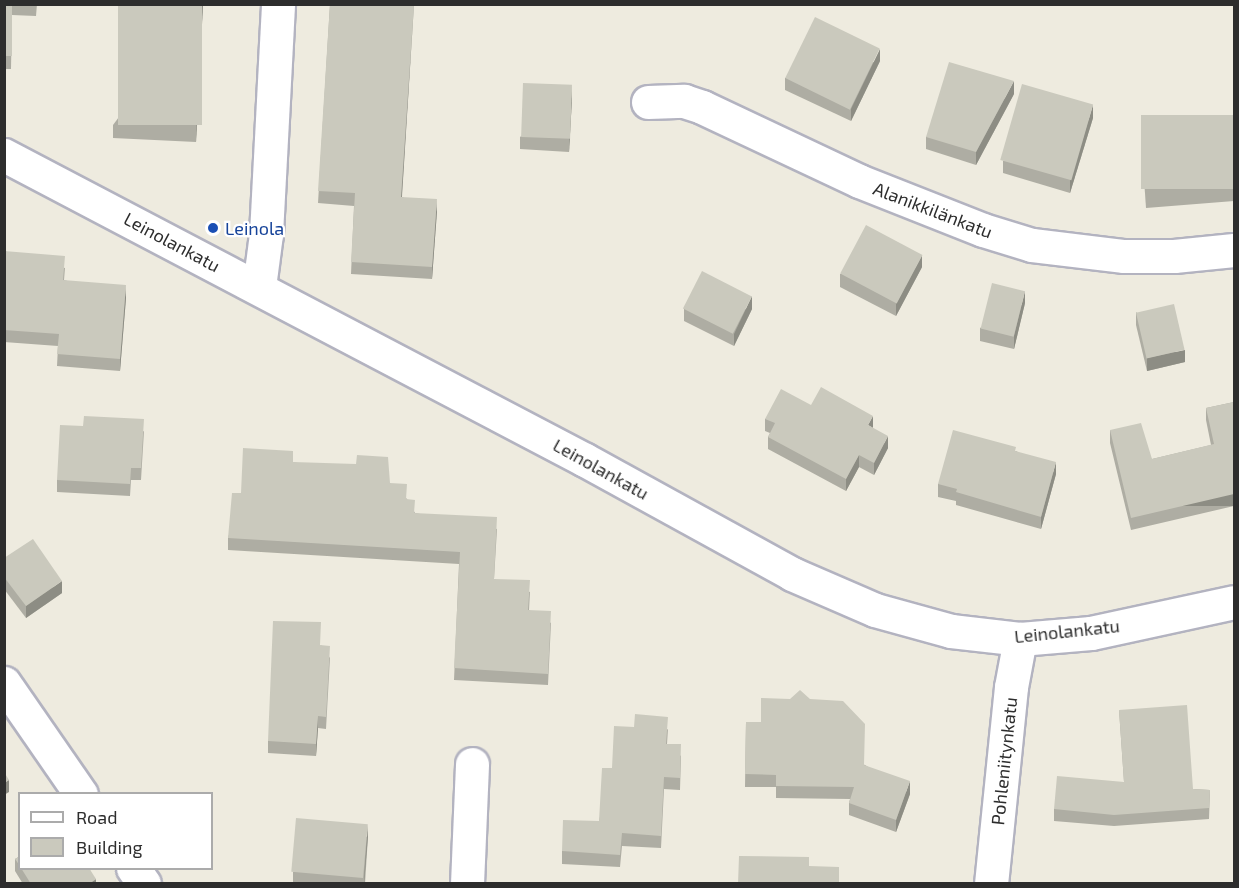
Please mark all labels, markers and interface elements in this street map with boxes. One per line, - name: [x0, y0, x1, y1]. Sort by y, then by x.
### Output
- street label: Alanikkilänkatu: [870, 177, 996, 243]
- street label: Leinolankatu: [120, 208, 224, 276]
- place label: Leinola: [225, 217, 284, 239]
- marker: Leinola: [206, 221, 220, 235]
- street label: Leinolankatu: [549, 434, 653, 504]
- street label: Leinolankatu: [1013, 615, 1121, 647]
- street label: Pohleniitynkatu: [987, 696, 1021, 826]
- legend: [18, 792, 213, 870]
- text: Road: [76, 806, 117, 828]
- text: Building: [76, 836, 143, 858]

